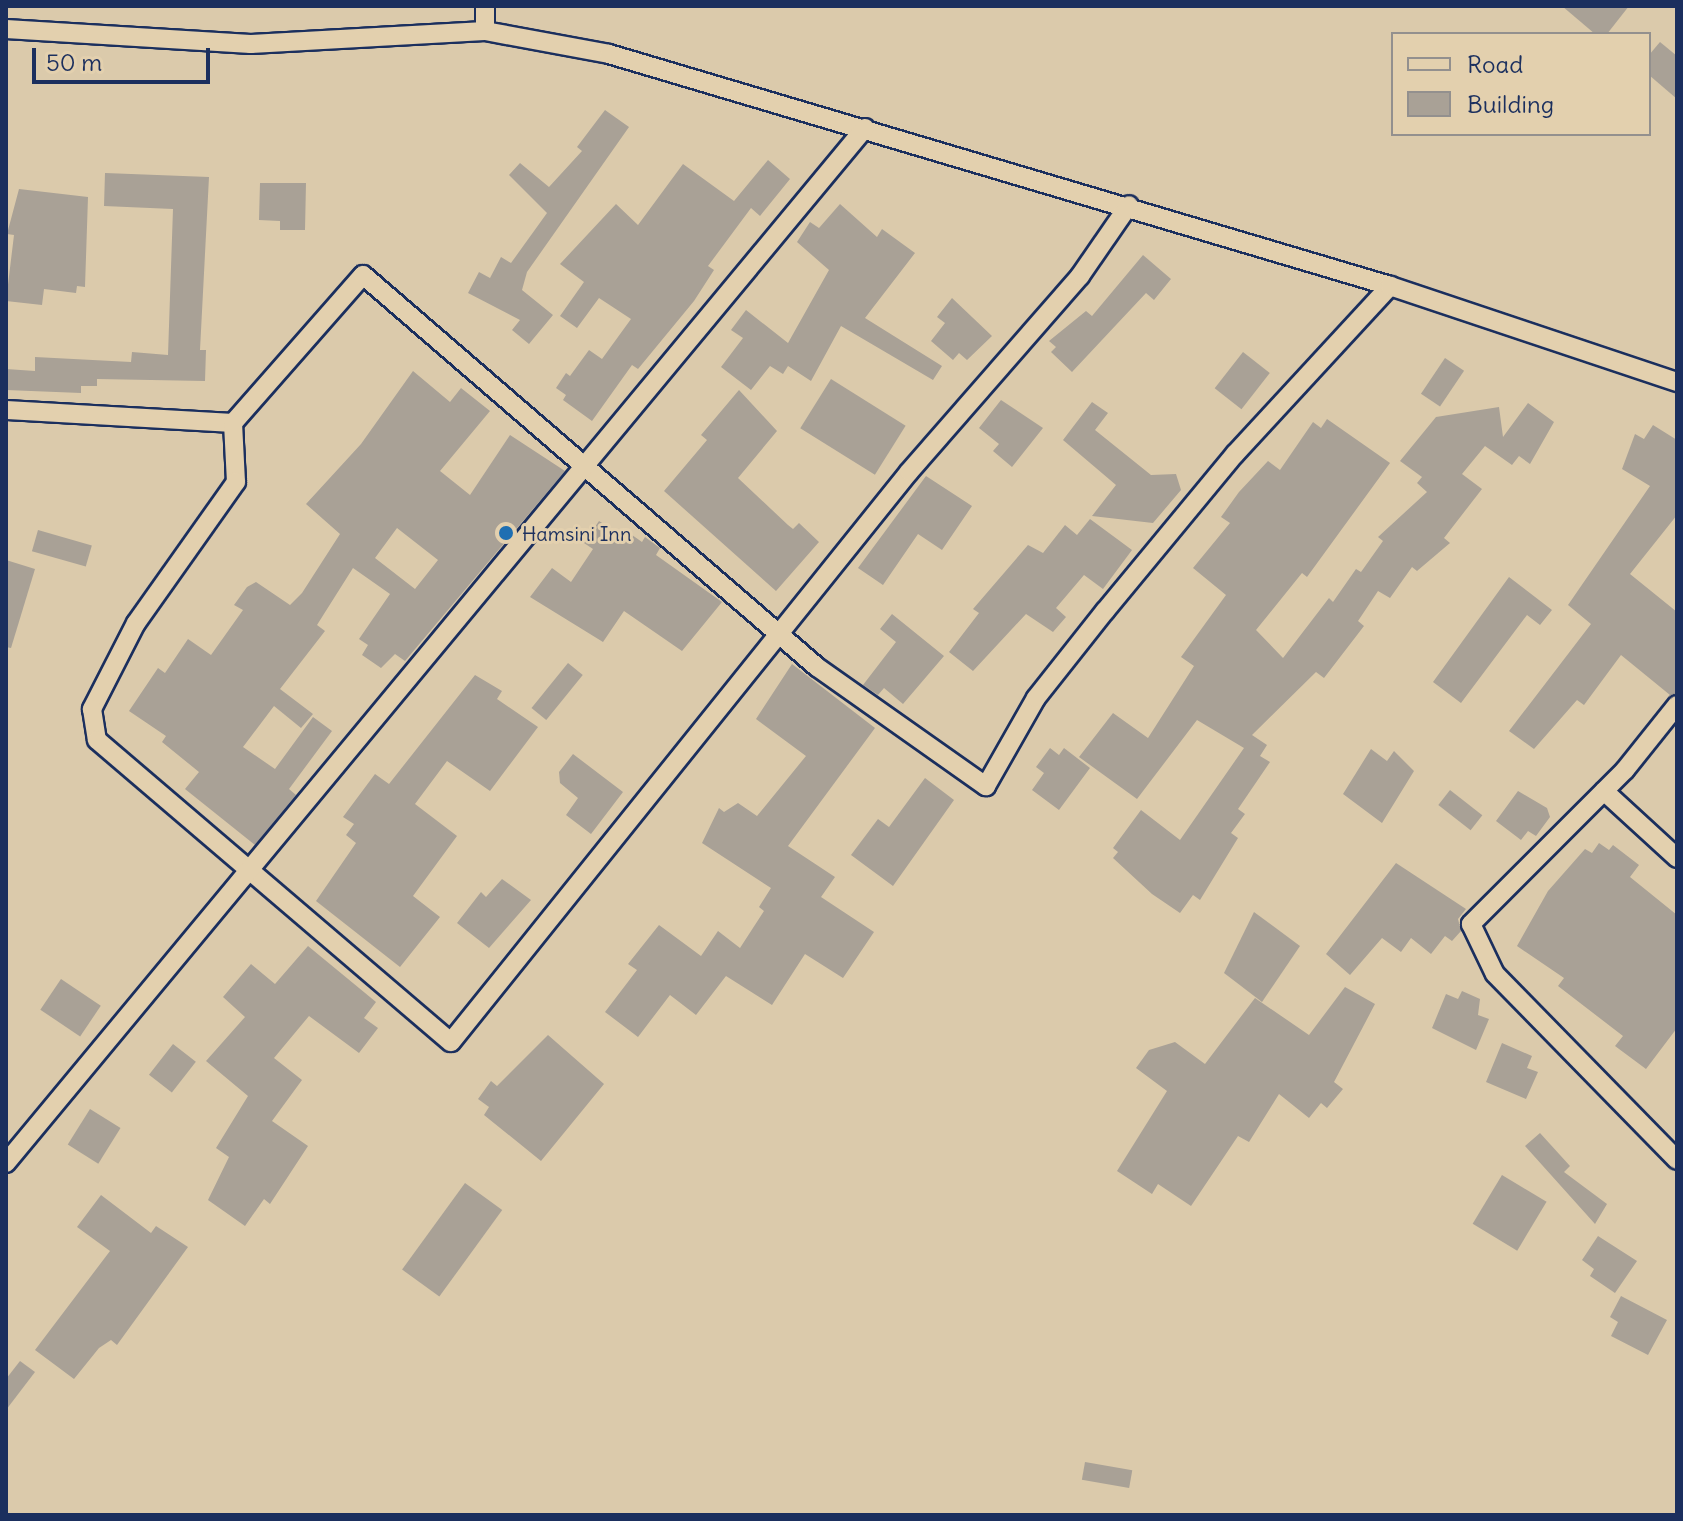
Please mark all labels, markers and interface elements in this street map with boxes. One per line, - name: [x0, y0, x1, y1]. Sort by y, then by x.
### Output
- scale bar: [36, 32, 214, 82]
- legend: [1391, 32, 1651, 136]
- text: 50 m: [46, 47, 102, 77]
- text: Road: [1467, 49, 1523, 79]
- text: Building: [1467, 89, 1554, 119]
- place label: Hamsini Inn: [522, 521, 631, 545]
- marker: Hamsini Inn: [497, 524, 515, 542]

